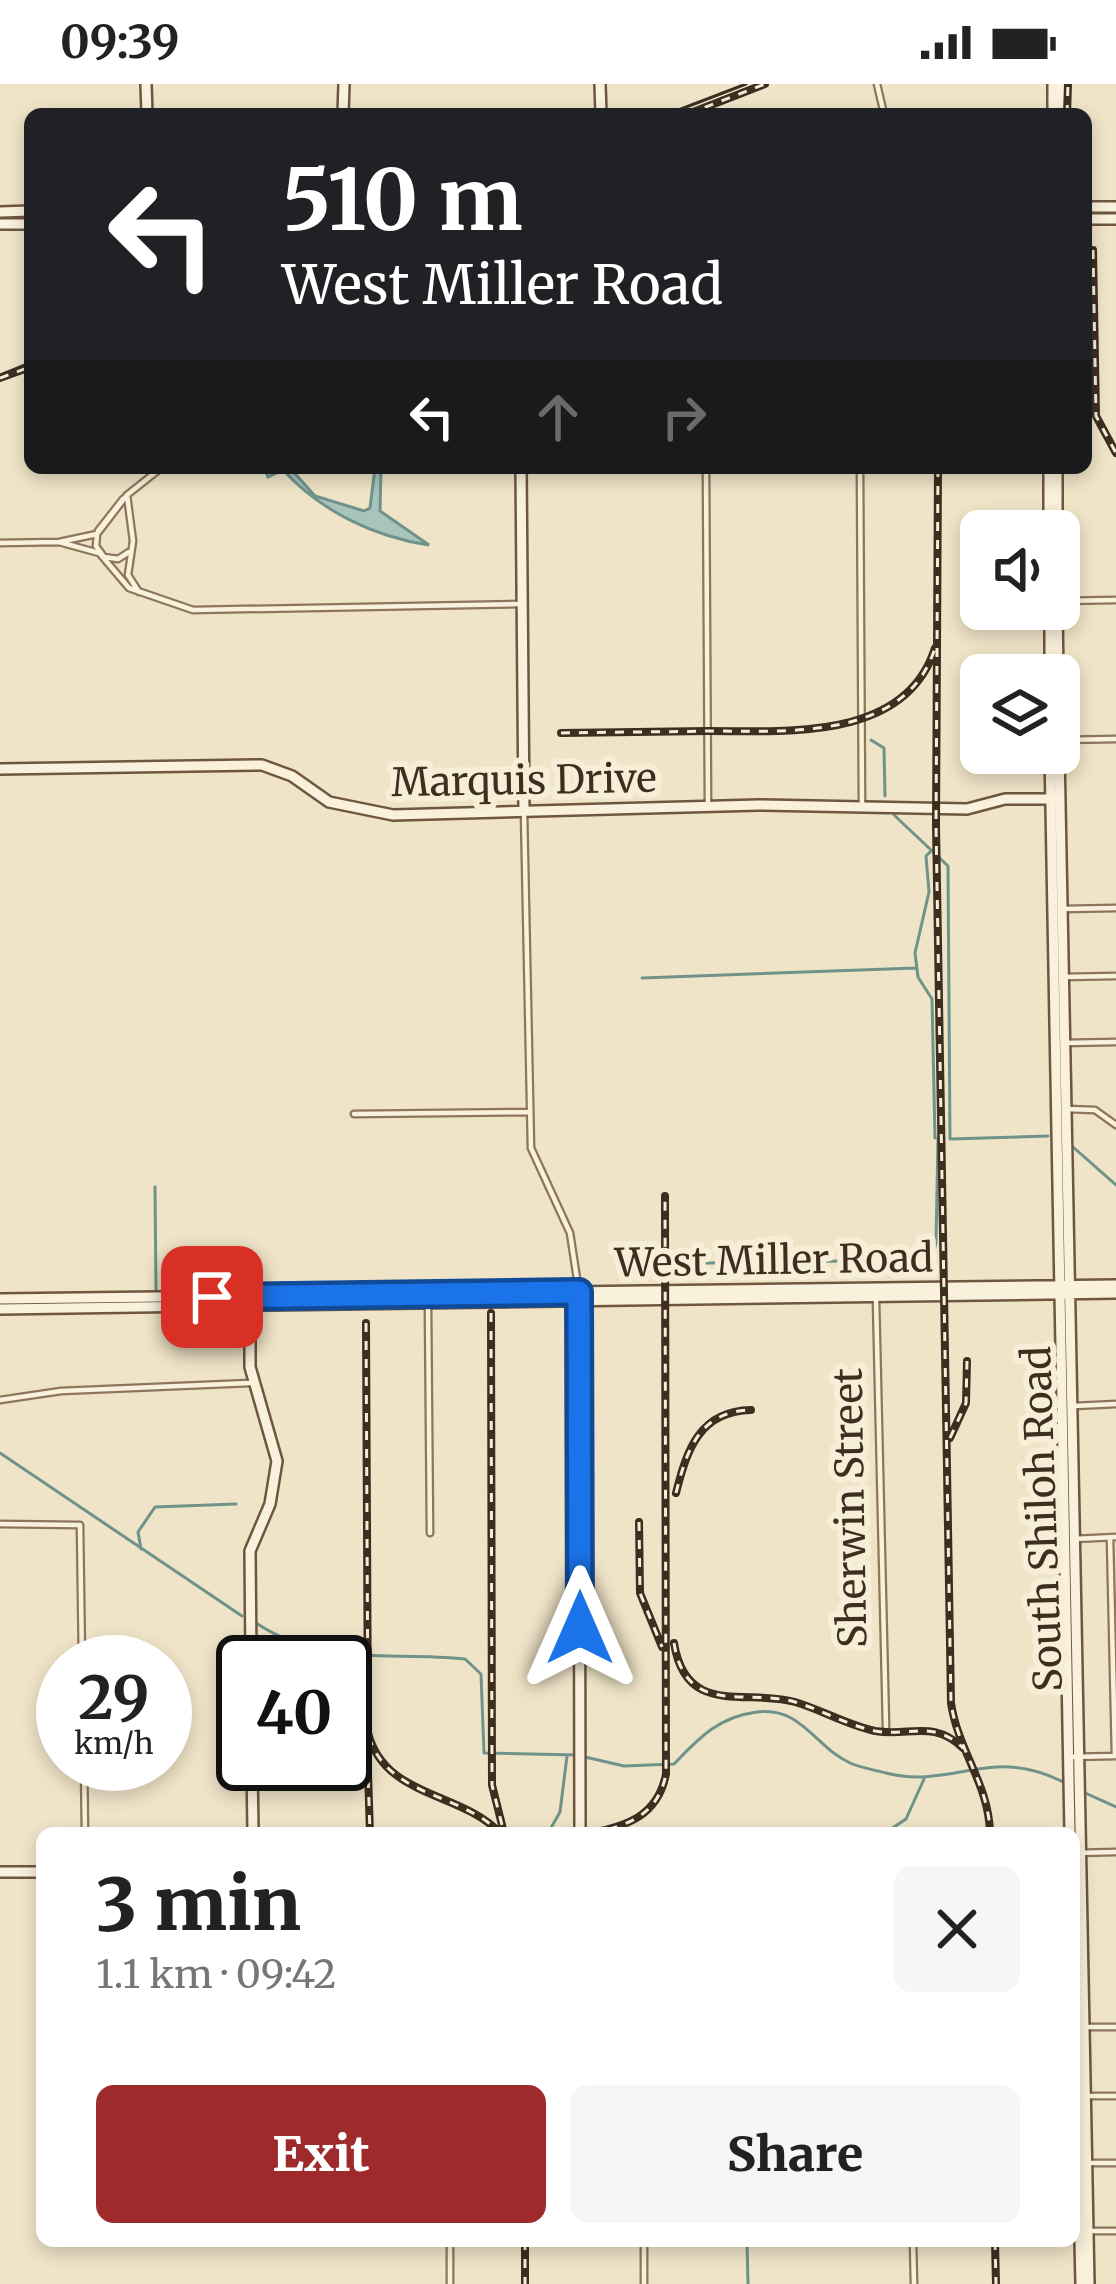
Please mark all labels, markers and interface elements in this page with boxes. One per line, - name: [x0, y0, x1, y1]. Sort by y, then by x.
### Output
- text: 09:39: [60, 14, 180, 70]
- text: 510 m: [282, 147, 523, 253]
- icon: left: [84, 156, 240, 312]
- text: West Miller Road: [282, 251, 723, 319]
- icon: left: [399, 384, 465, 450]
- icon: ahead: [525, 384, 591, 450]
- icon: right: [651, 384, 717, 450]
- map controls: [960, 510, 1080, 774]
- button: sound: [960, 510, 1080, 630]
- button: layers: [960, 654, 1080, 774]
- street label: Marquis Drive: [391, 754, 657, 807]
- street label: West Miller Road: [613, 1233, 934, 1288]
- pin: [161, 1246, 263, 1348]
- icon: arrive: [179, 1264, 245, 1330]
- street label: South Shiloh Road: [1012, 1345, 1073, 1692]
- street label: Sherwin Street: [824, 1368, 877, 1648]
- position arrow: [517, 1565, 643, 1691]
- speed limit sign: 40: [216, 1635, 372, 1791]
- text: 29: [78, 1660, 150, 1735]
- text: km/h: [74, 1724, 154, 1762]
- text: 3 min: [96, 1859, 301, 1950]
- button: close: [894, 1866, 1020, 1992]
- text: 1.1 km · 09:42: [96, 1950, 336, 1999]
- button: Exit: [96, 2085, 546, 2223]
- button: Share: [570, 2085, 1020, 2223]

